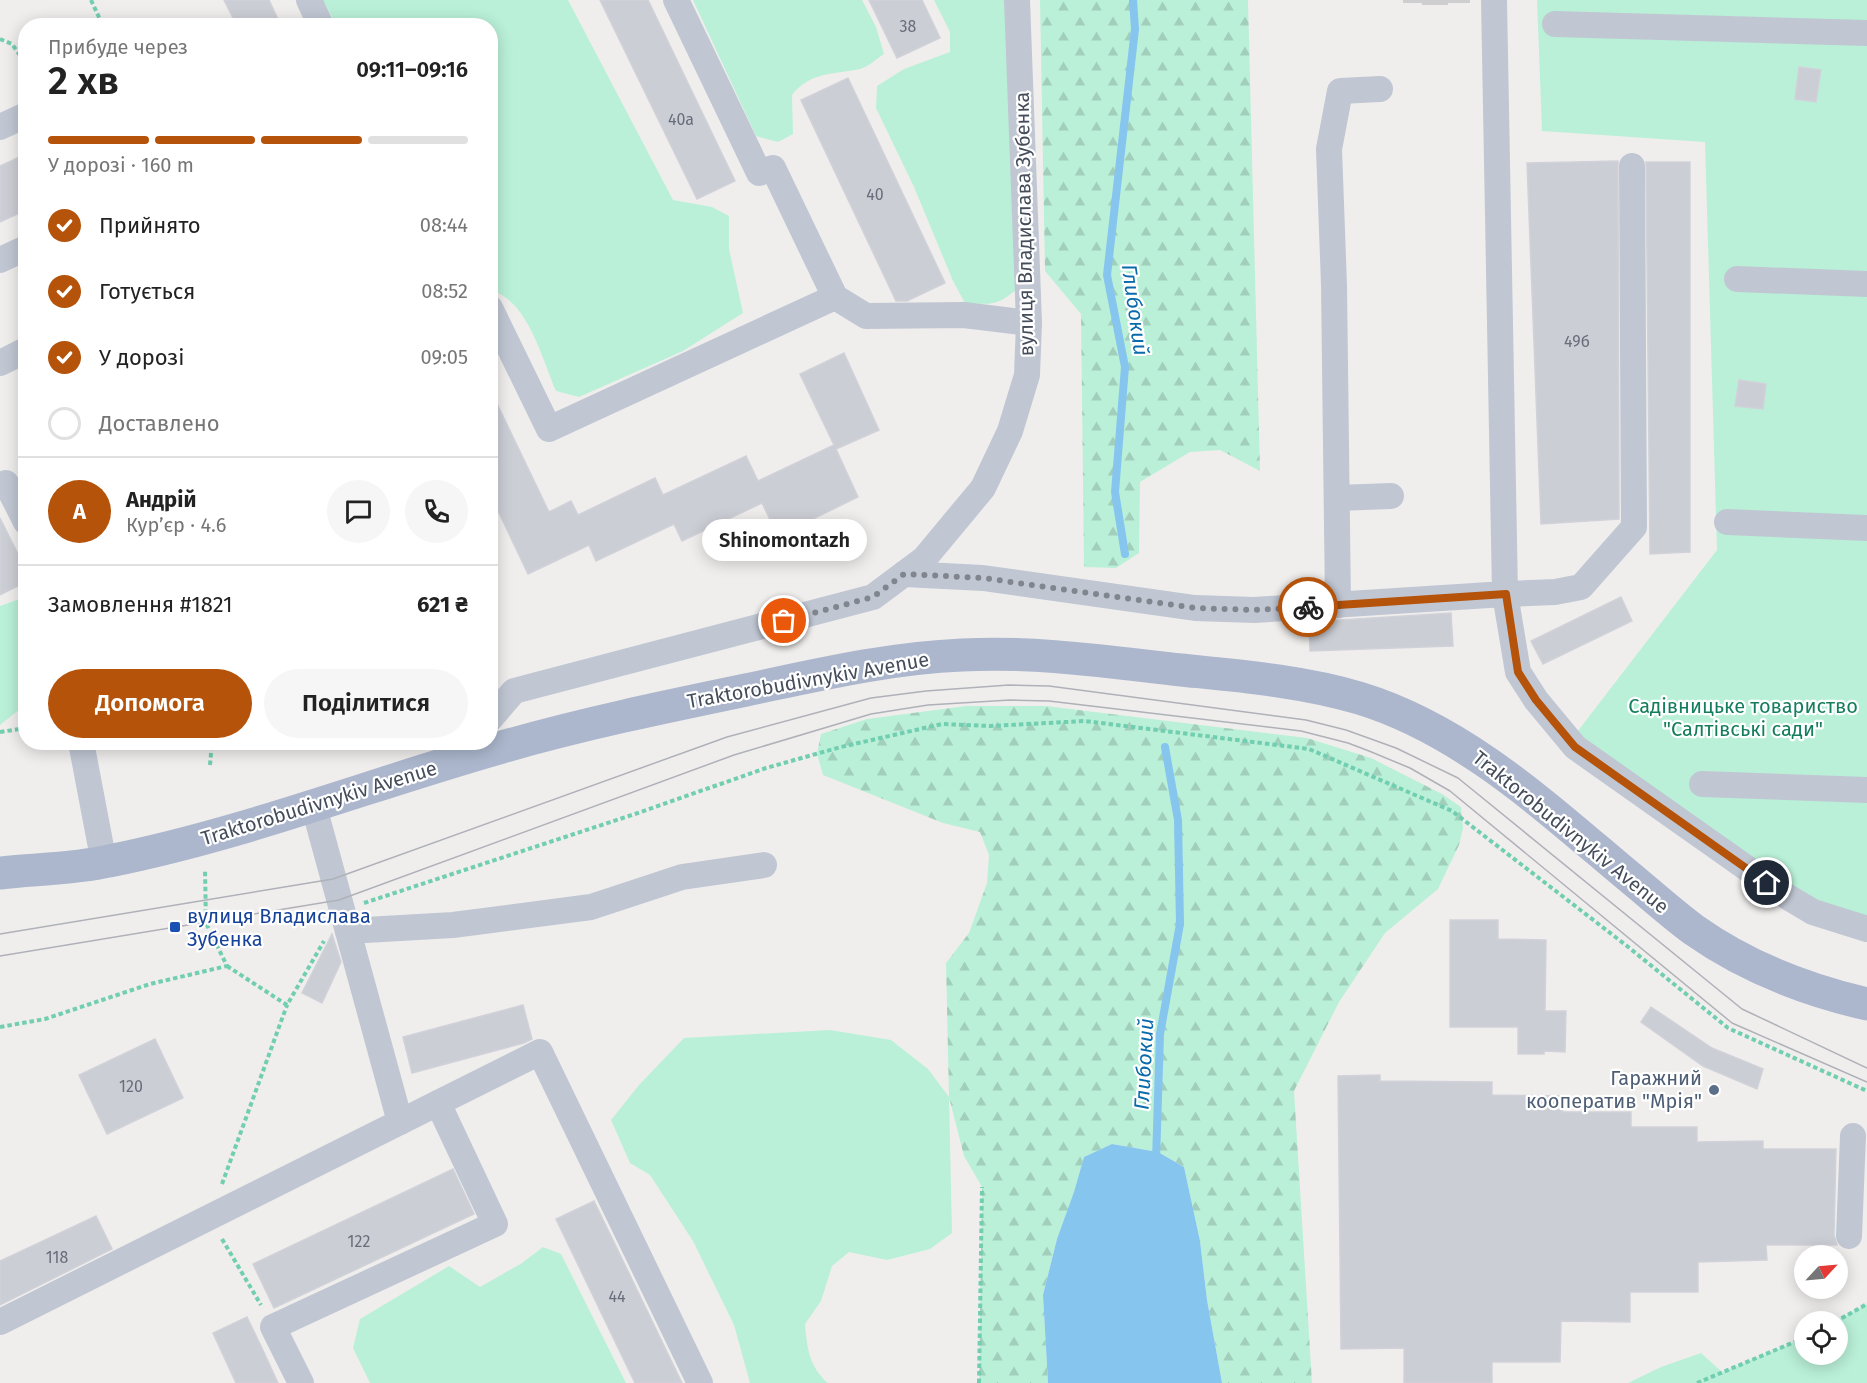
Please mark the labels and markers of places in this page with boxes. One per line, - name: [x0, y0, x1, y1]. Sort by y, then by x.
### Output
- callout: Shinomontazh: [702, 519, 866, 561]
- pin: [758, 595, 809, 646]
- pin: [1741, 857, 1792, 908]
- place label: вулиця Владислава Зубенка: [187, 904, 371, 951]
- marker: вулиця Владислава Зубенка: [168, 920, 182, 934]
- place label: Гаражний кооператив "Мрія": [1526, 1066, 1702, 1113]
- marker: Гаражний кооператив "Мрія": [1707, 1083, 1721, 1097]

